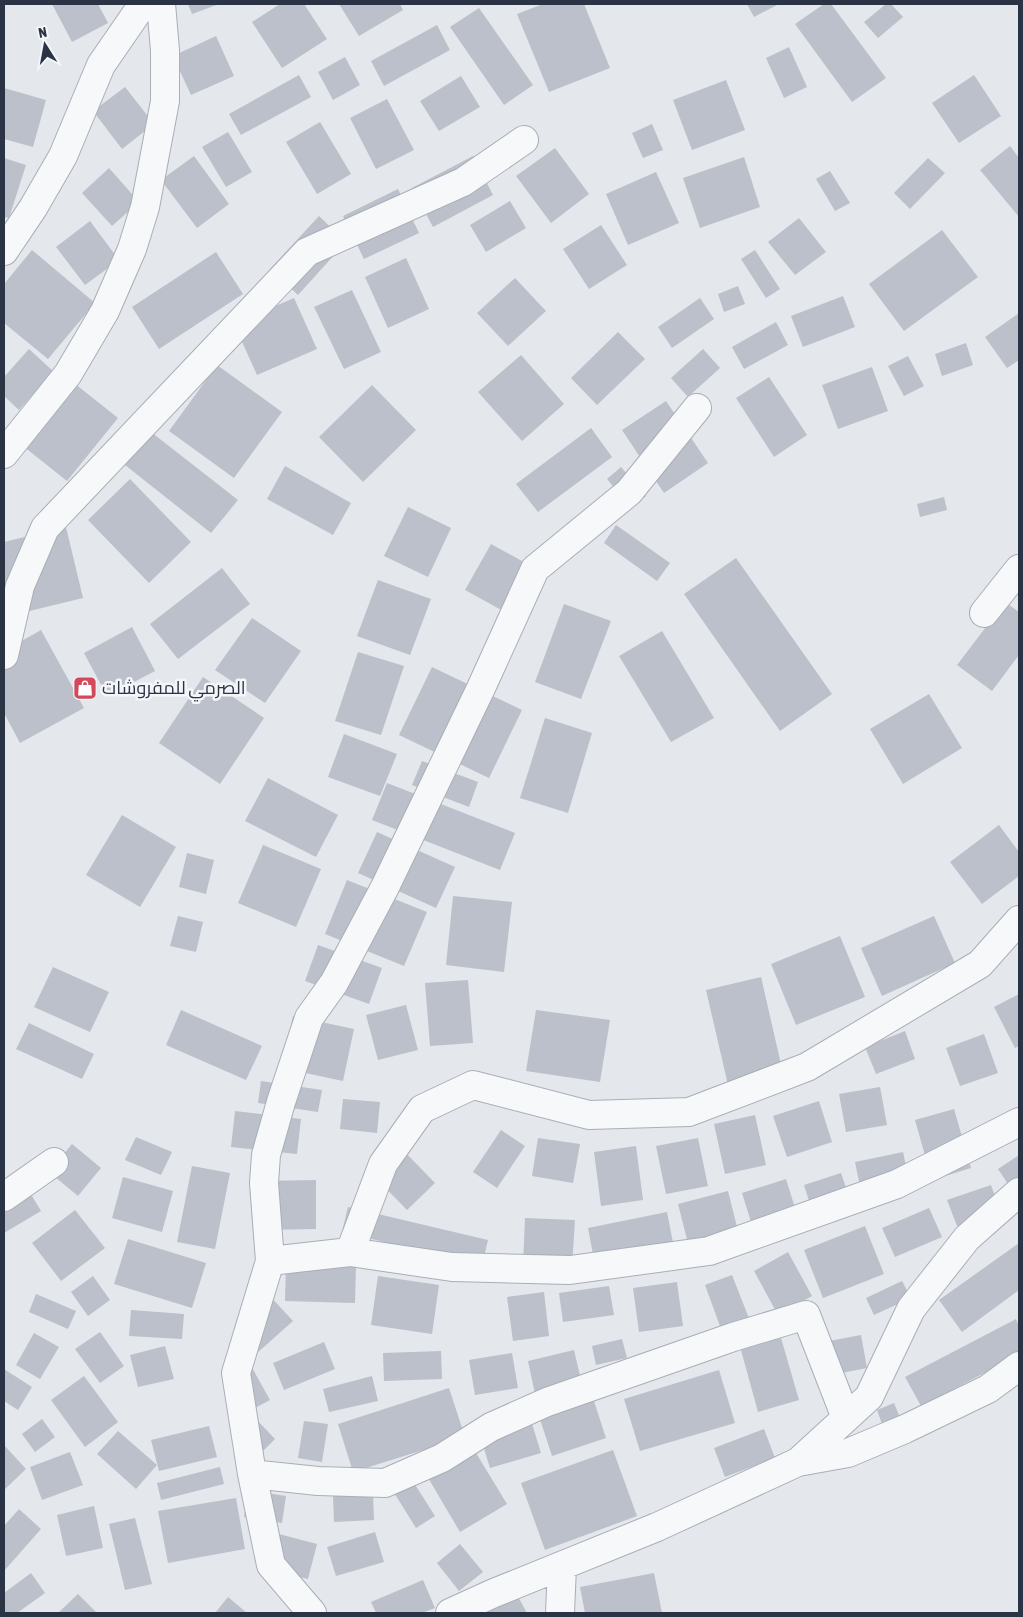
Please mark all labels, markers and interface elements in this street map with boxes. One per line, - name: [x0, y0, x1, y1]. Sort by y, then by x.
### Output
- north arrow: [20, 20, 70, 70]
- text: N: [37, 24, 48, 41]
- shop icon: الصرمي للمفروشات: [72, 675, 98, 701]
- place label: الصرمي للمفروشات: [102, 677, 246, 702]

